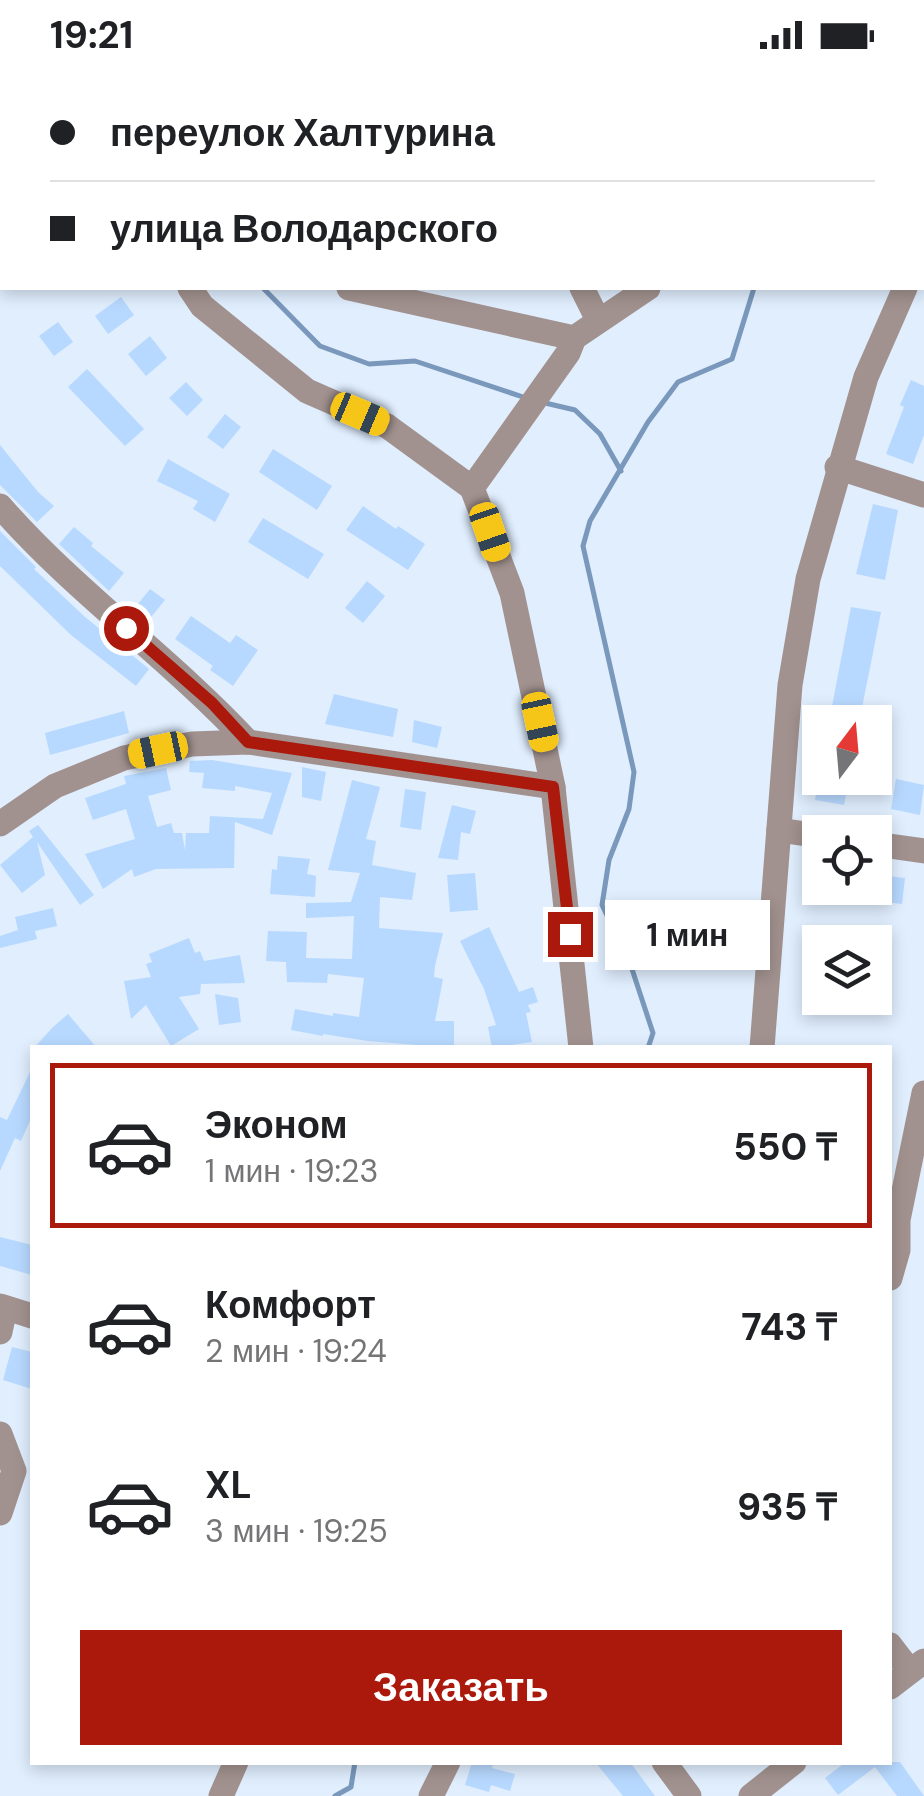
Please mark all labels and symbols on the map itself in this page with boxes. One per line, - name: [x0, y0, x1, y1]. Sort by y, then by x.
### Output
- car: [327, 388, 393, 440]
- car: [466, 499, 514, 565]
- route start: [104, 606, 149, 651]
- car: [519, 690, 561, 754]
- north arrow: [802, 705, 892, 795]
- car: [126, 729, 190, 771]
- callout: 1 мин: [605, 899, 770, 969]
- route end: [548, 912, 593, 957]

